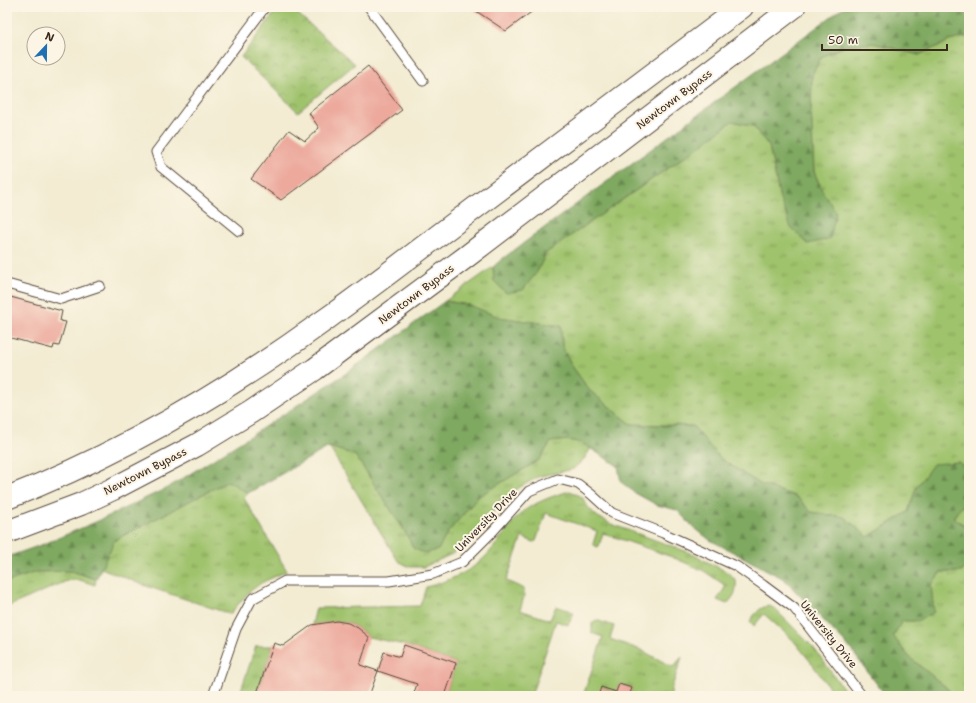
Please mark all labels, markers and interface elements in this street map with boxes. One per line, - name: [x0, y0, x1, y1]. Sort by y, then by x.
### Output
- north arrow: [26, 26, 66, 66]
- scale bar: [822, 26, 947, 52]
- text: N: [43, 29, 57, 46]
- text: 50 m: [828, 32, 858, 48]
- street label: Newtown Bypass: [633, 66, 715, 133]
- street label: Newtown Bypass: [375, 261, 457, 328]
- street label: Newtown Bypass: [101, 444, 189, 499]
- street label: University Drive: [452, 485, 521, 556]
- street label: University Drive: [797, 597, 861, 671]

